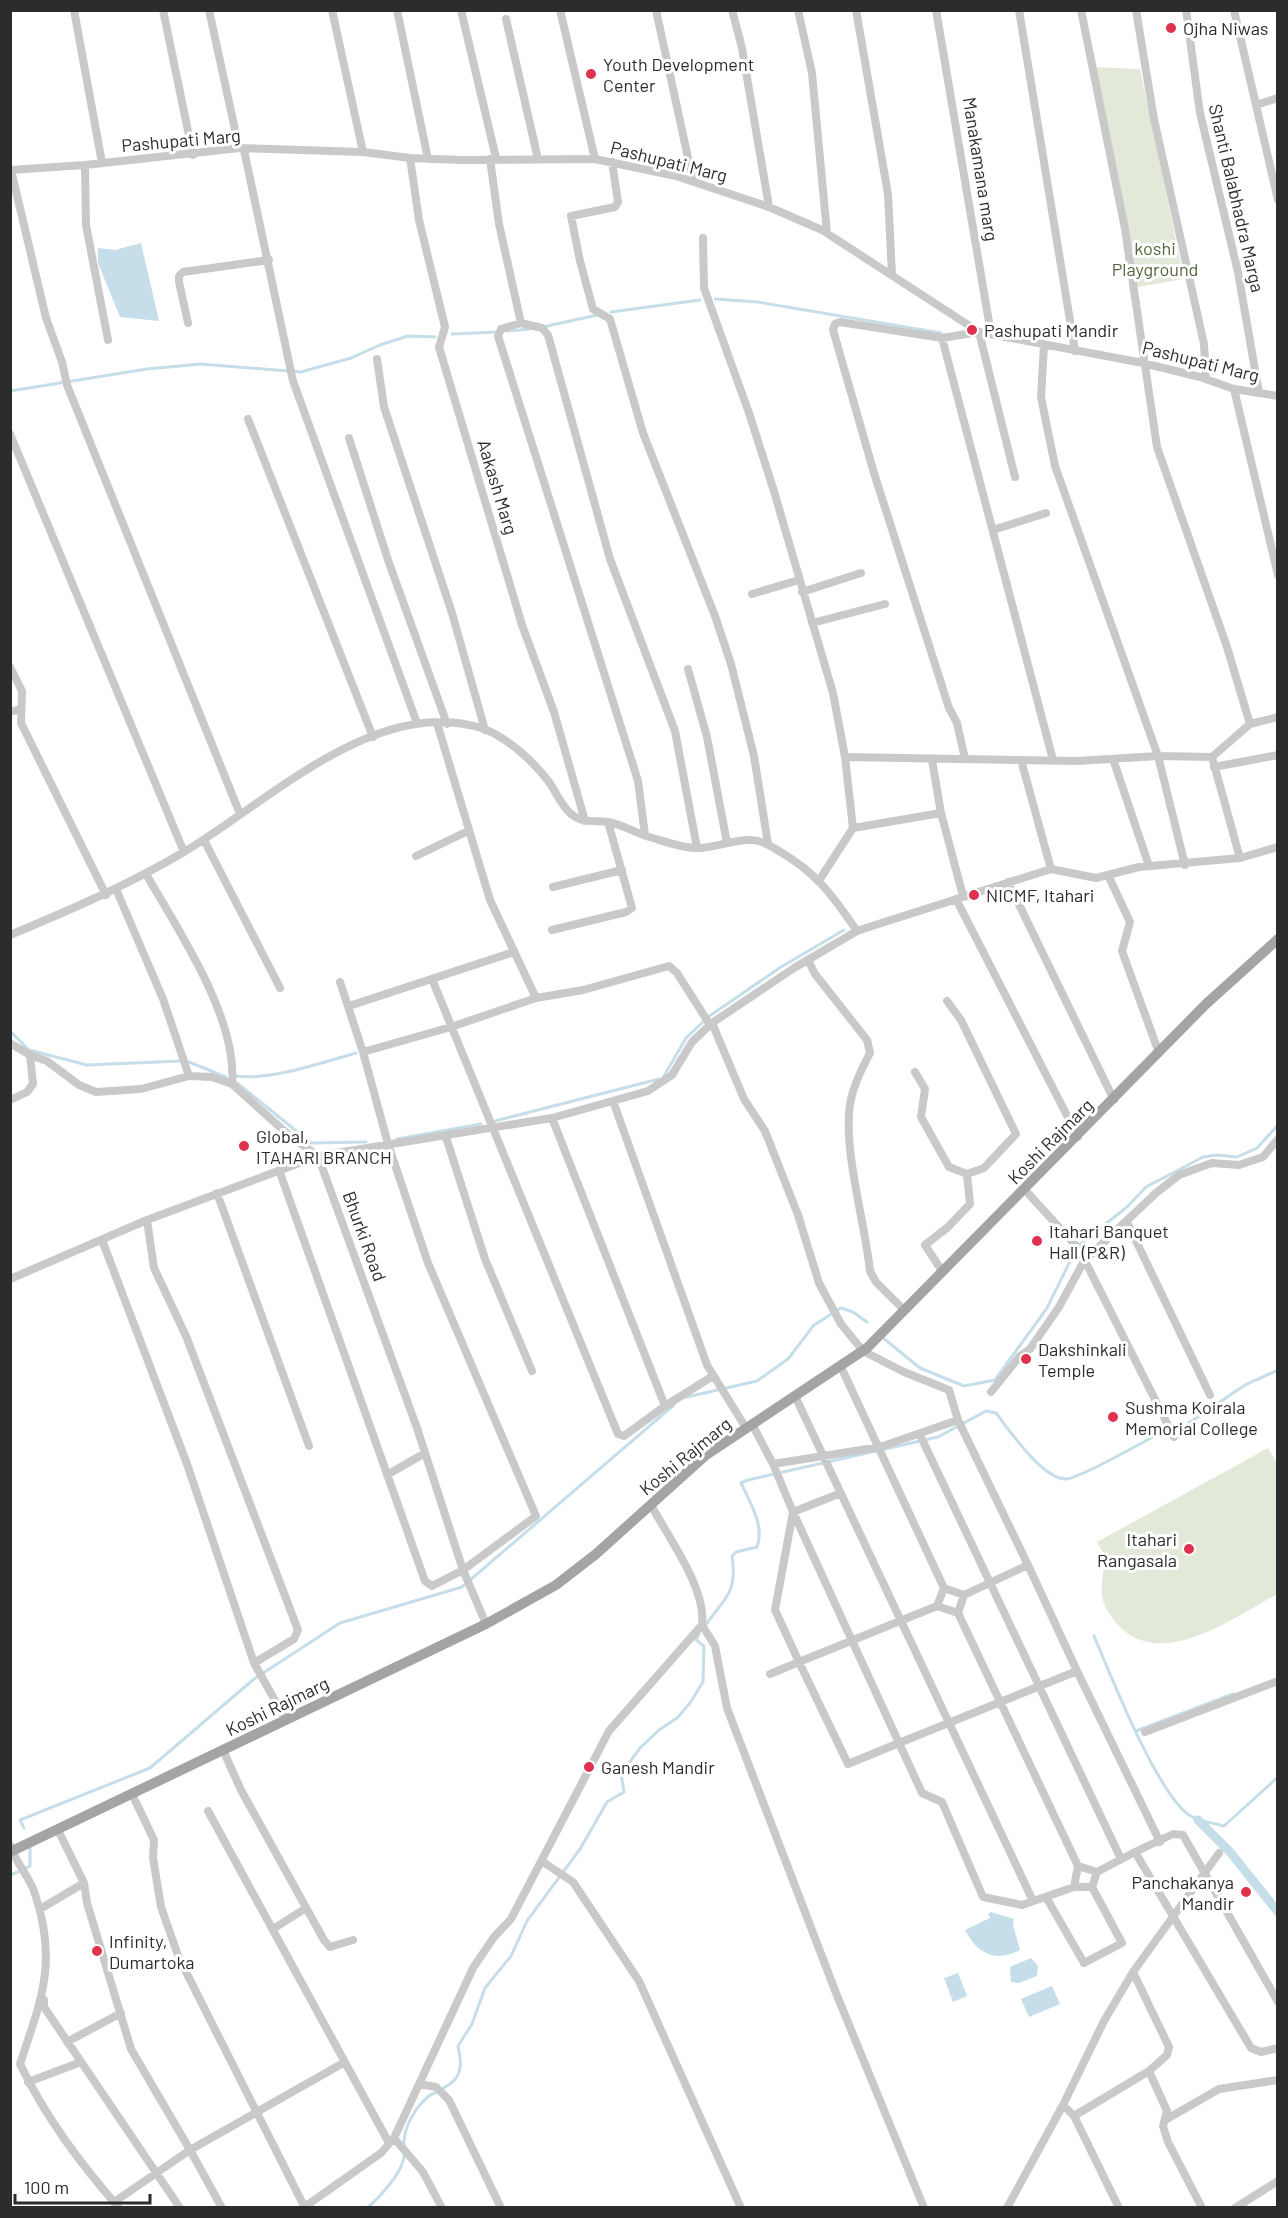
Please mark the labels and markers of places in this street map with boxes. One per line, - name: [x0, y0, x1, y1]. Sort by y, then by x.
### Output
- place label: Ojha Niwas: [1183, 17, 1269, 39]
- marker: Ojha Niwas: [1164, 21, 1178, 35]
- place label: Youth Development Center: [603, 53, 754, 96]
- marker: Youth Development Center: [584, 67, 598, 81]
- place label: Pashupati Mandir: [984, 319, 1119, 341]
- marker: Pashupati Mandir: [965, 323, 979, 337]
- place label: NICMF, Itahari: [986, 884, 1094, 906]
- marker: NICMF, Itahari: [967, 888, 981, 902]
- place label: Global, ITAHARI BRANCH: [256, 1125, 392, 1168]
- marker: Global, ITAHARI BRANCH: [237, 1139, 251, 1153]
- place label: Itahari Banquet Hall (P&R): [1049, 1220, 1169, 1263]
- marker: Itahari Banquet Hall (P&R): [1030, 1234, 1044, 1248]
- place label: Dakshinkali Temple: [1038, 1338, 1127, 1381]
- marker: Dakshinkali Temple: [1019, 1352, 1033, 1366]
- place label: Sushma Koirala Memorial College: [1125, 1396, 1258, 1439]
- marker: Sushma Koirala Memorial College: [1106, 1410, 1120, 1424]
- place label: Itahari Rangasala: [1097, 1528, 1177, 1571]
- marker: Itahari Rangasala: [1182, 1542, 1196, 1556]
- place label: Ganesh Mandir: [601, 1756, 715, 1778]
- marker: Ganesh Mandir: [582, 1760, 596, 1774]
- place label: Panchakanya Mandir: [1131, 1871, 1234, 1914]
- marker: Panchakanya Mandir: [1239, 1885, 1253, 1899]
- place label: Infinity, Dumartoka: [109, 1930, 195, 1973]
- marker: Infinity, Dumartoka: [90, 1944, 104, 1958]

